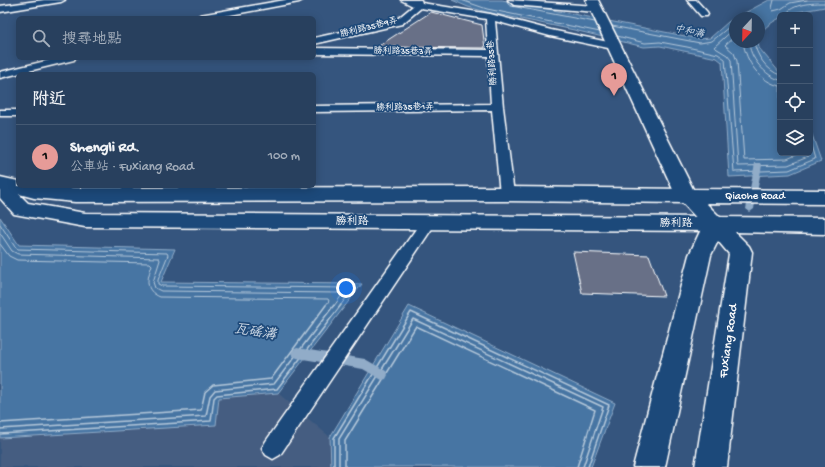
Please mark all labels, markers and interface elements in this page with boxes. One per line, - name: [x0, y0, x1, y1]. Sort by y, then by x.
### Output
- north arrow: [729, 12, 765, 48]
- map controls: [777, 12, 813, 156]
- button: +: [777, 12, 813, 48]
- street label: 勝利路35巷9弄: [339, 15, 399, 40]
- search box: [16, 16, 316, 60]
- water label: 中和溝: [673, 22, 706, 41]
- icon: search: [30, 27, 52, 49]
- text: 搜尋地點: [62, 31, 122, 49]
- street label: 勝利路35巷: [485, 40, 500, 86]
- street label: 勝利路35巷3弄: [373, 45, 433, 58]
- button: −: [777, 48, 813, 84]
- pin: 1: [601, 63, 627, 96]
- button: locate: [777, 84, 813, 120]
- text: 附近: [32, 91, 66, 111]
- street label: 勝利路35巷1弄: [376, 101, 434, 114]
- button: layers: [777, 120, 813, 156]
- text: Shengli Rd.: [70, 139, 140, 157]
- text: 1: [42, 149, 48, 164]
- text: 100 m: [268, 149, 300, 164]
- text: 公車站 · Fuxiang Road: [70, 160, 194, 175]
- street label: Qiaohe Road: [725, 191, 786, 203]
- street label: 勝利路: [336, 215, 369, 228]
- street label: 勝利路: [660, 217, 693, 230]
- your location: [336, 278, 356, 298]
- street label: Fuxiang Road: [716, 302, 742, 380]
- water label: 瓦磘溝: [233, 320, 278, 345]

